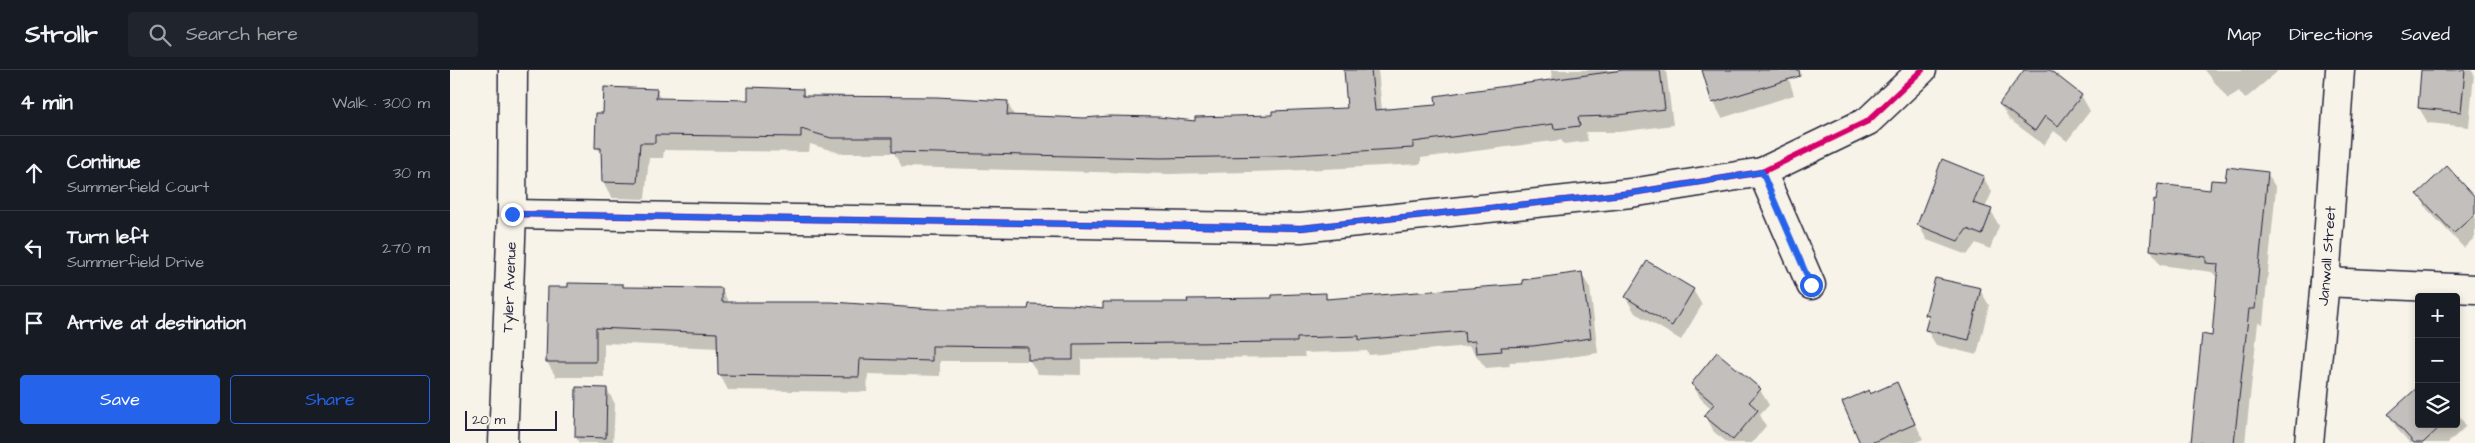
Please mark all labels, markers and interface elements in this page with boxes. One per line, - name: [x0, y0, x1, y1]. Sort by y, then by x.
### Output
- search box: [128, 12, 478, 57]
- text: Strollr: [25, 18, 98, 52]
- icon: search: [146, 21, 174, 49]
- text: Search here: [186, 21, 298, 48]
- text: Map: [2227, 22, 2261, 47]
- text: Directions: [2289, 22, 2373, 47]
- text: Saved: [2401, 22, 2450, 47]
- text: 4 min: [20, 88, 73, 117]
- text: Walk · 300 m: [332, 92, 430, 114]
- text: Continue: [67, 149, 141, 176]
- icon: ahead: [20, 159, 48, 187]
- text: 30 m: [393, 162, 430, 184]
- text: Summerfield Court: [67, 176, 209, 198]
- route end: [501, 203, 524, 226]
- street label: Janwall Street: [2312, 205, 2341, 307]
- text: Turn left: [67, 224, 148, 251]
- icon: left: [20, 234, 48, 262]
- text: 270 m: [382, 237, 430, 259]
- street label: Tyler Avenue: [497, 241, 521, 333]
- text: Summerfield Drive: [67, 251, 204, 273]
- route start: [1800, 274, 1823, 297]
- map controls: [2415, 293, 2460, 428]
- button: +: [2415, 293, 2460, 338]
- icon: arrive: [20, 309, 48, 337]
- text: Arrive at destination: [67, 310, 246, 337]
- button: −: [2415, 338, 2460, 383]
- button: Save: [20, 375, 220, 424]
- button: Share: [230, 375, 430, 424]
- button: layers: [2415, 383, 2460, 428]
- scale bar: [465, 408, 558, 431]
- text: 20 m: [472, 410, 505, 430]

